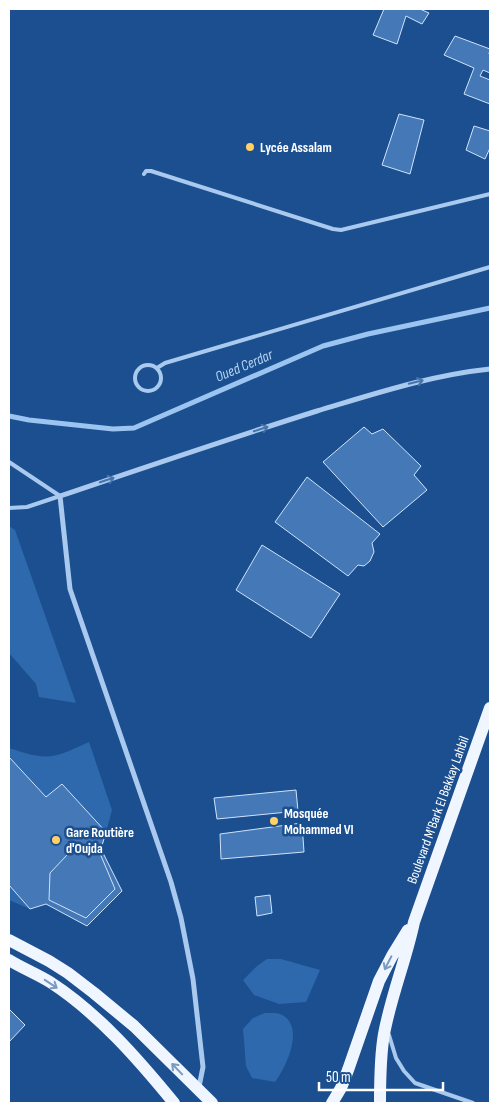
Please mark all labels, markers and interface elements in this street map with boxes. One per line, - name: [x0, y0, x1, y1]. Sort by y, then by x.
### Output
- place label: Lycée Assalam: [260, 139, 332, 156]
- marker: Lycée Assalam: [244, 141, 256, 153]
- water label: Oued Cerdar: [212, 345, 277, 387]
- one-way arrow: [408, 377, 424, 386]
- one-way arrow: [252, 424, 268, 433]
- one-way arrow: [98, 475, 114, 485]
- street label: Boulevard M'Bark El Bekkay Lahbil: [403, 734, 473, 886]
- place label: Mosquée Mohammed VI: [284, 805, 354, 838]
- marker: Mosquée Mohammed VI: [268, 815, 280, 827]
- place label: Gare Routière d'Oujda: [66, 824, 134, 857]
- marker: Gare Routière d'Oujda: [50, 834, 62, 846]
- one-way arrow: [383, 955, 392, 970]
- one-way arrow: [44, 979, 58, 989]
- scale bar: [319, 1060, 443, 1092]
- one-way arrow: [171, 1062, 183, 1075]
- text: 50 m: [326, 1068, 351, 1087]

